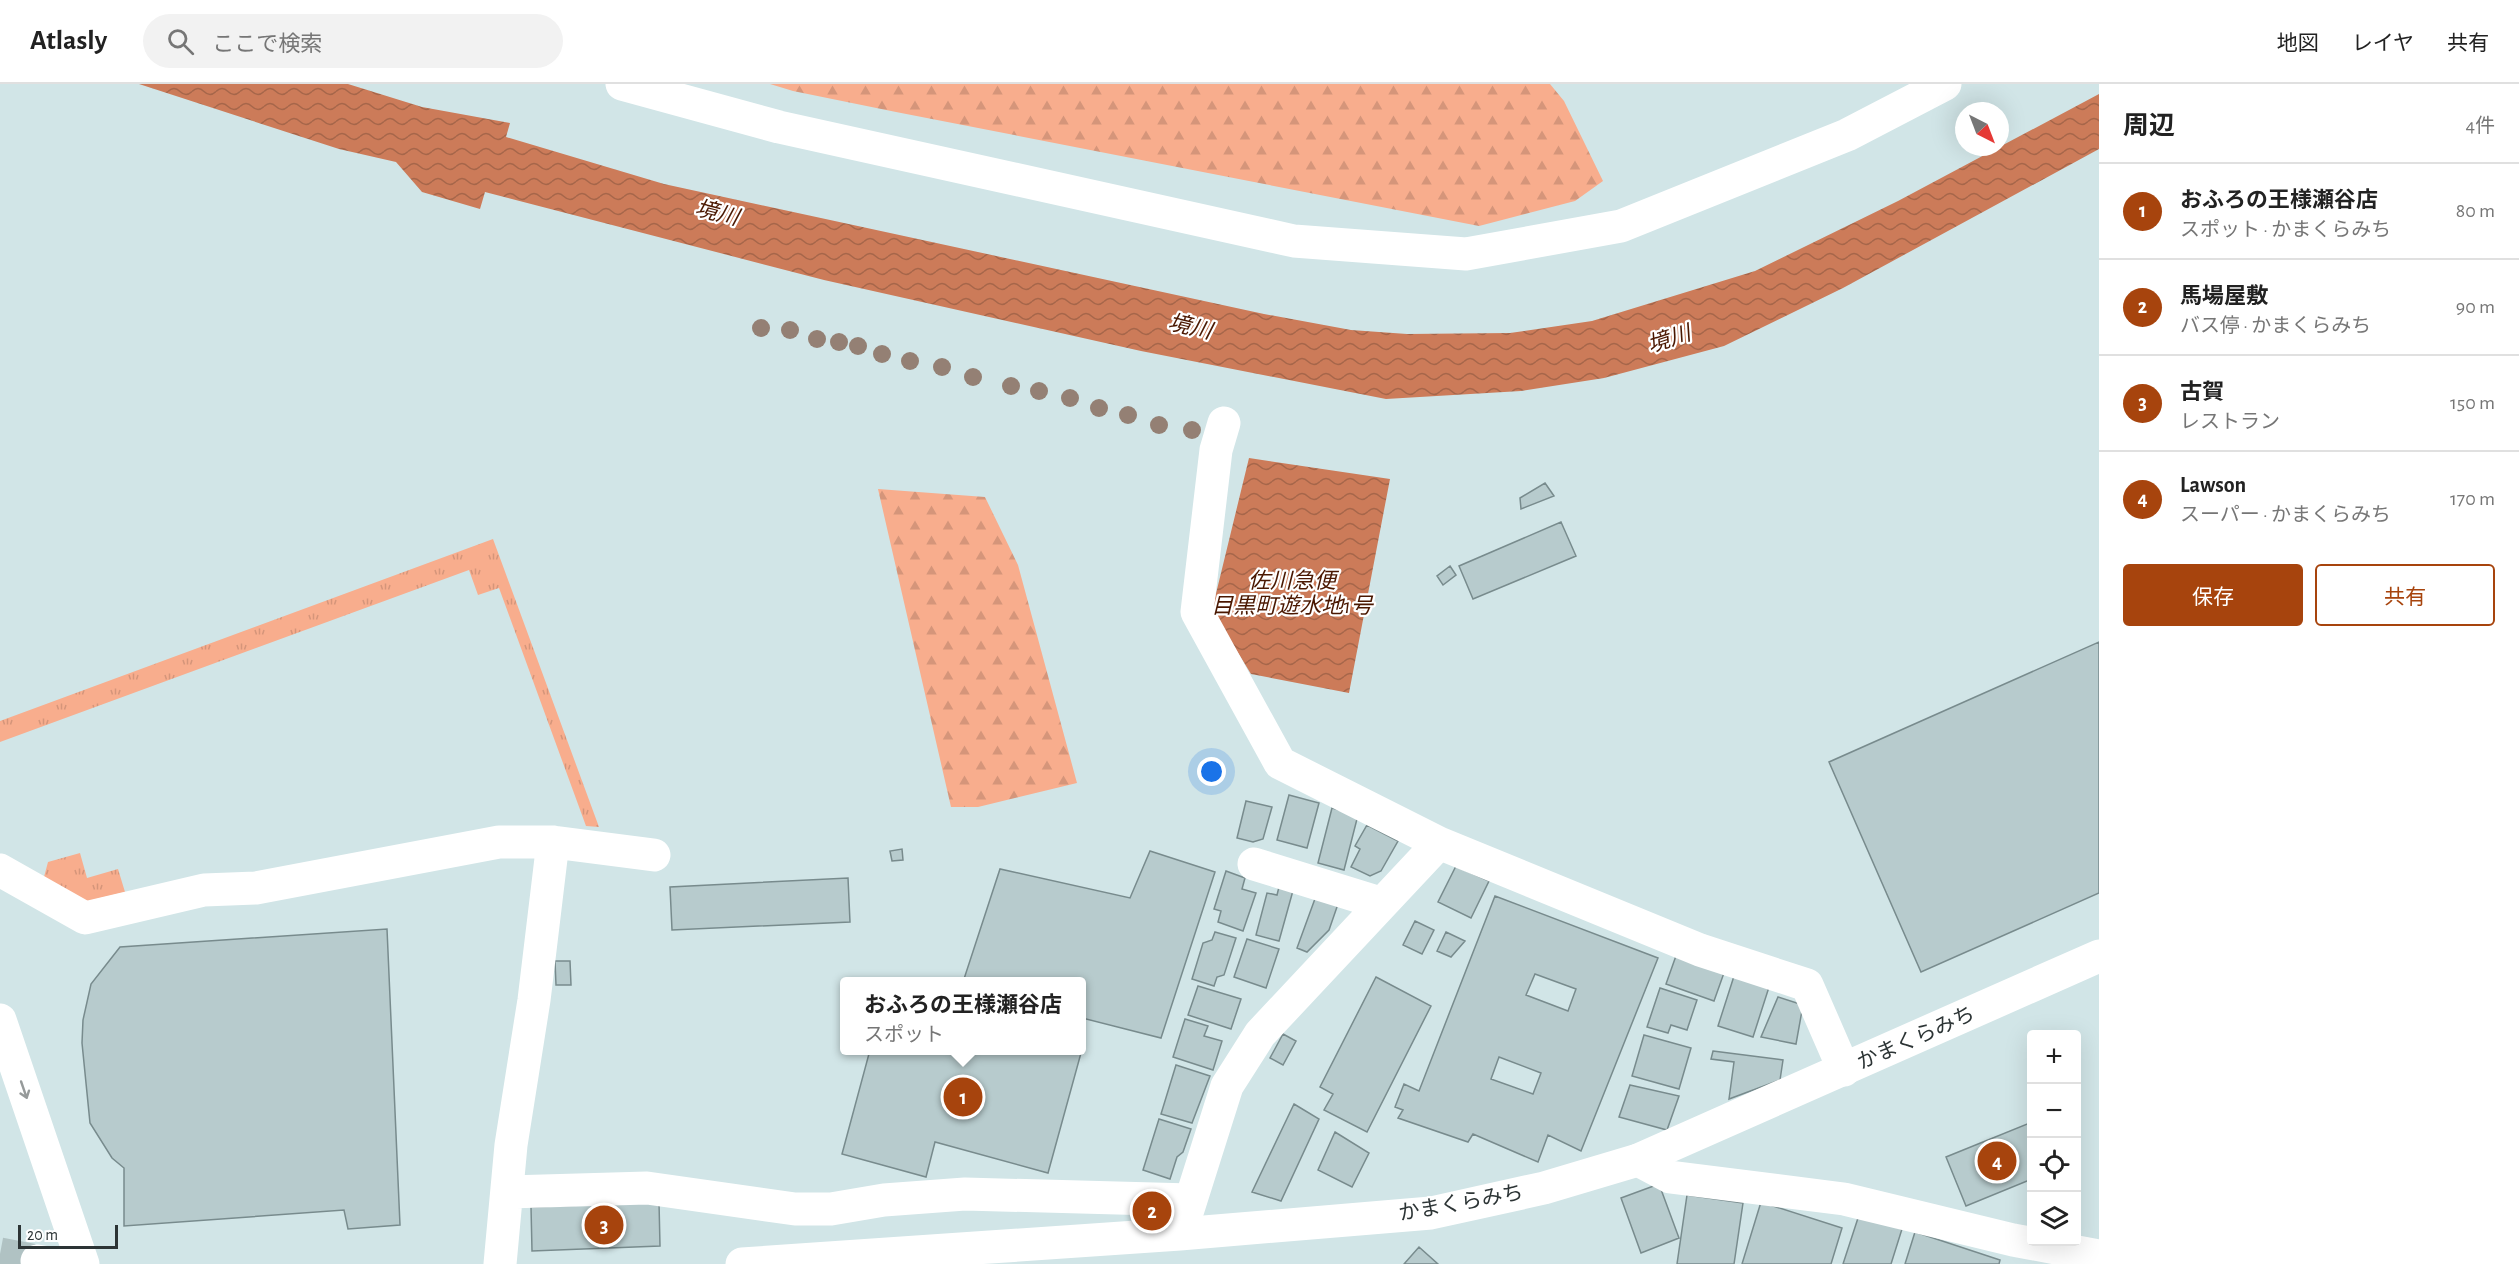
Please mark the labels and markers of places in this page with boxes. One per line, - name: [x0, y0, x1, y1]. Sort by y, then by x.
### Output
- pin: 1: [944, 1074, 982, 1120]
- pin: 4: [1978, 1138, 2016, 1184]
- pin: 2: [1132, 1188, 1172, 1234]
- pin: 3: [584, 1202, 624, 1248]

